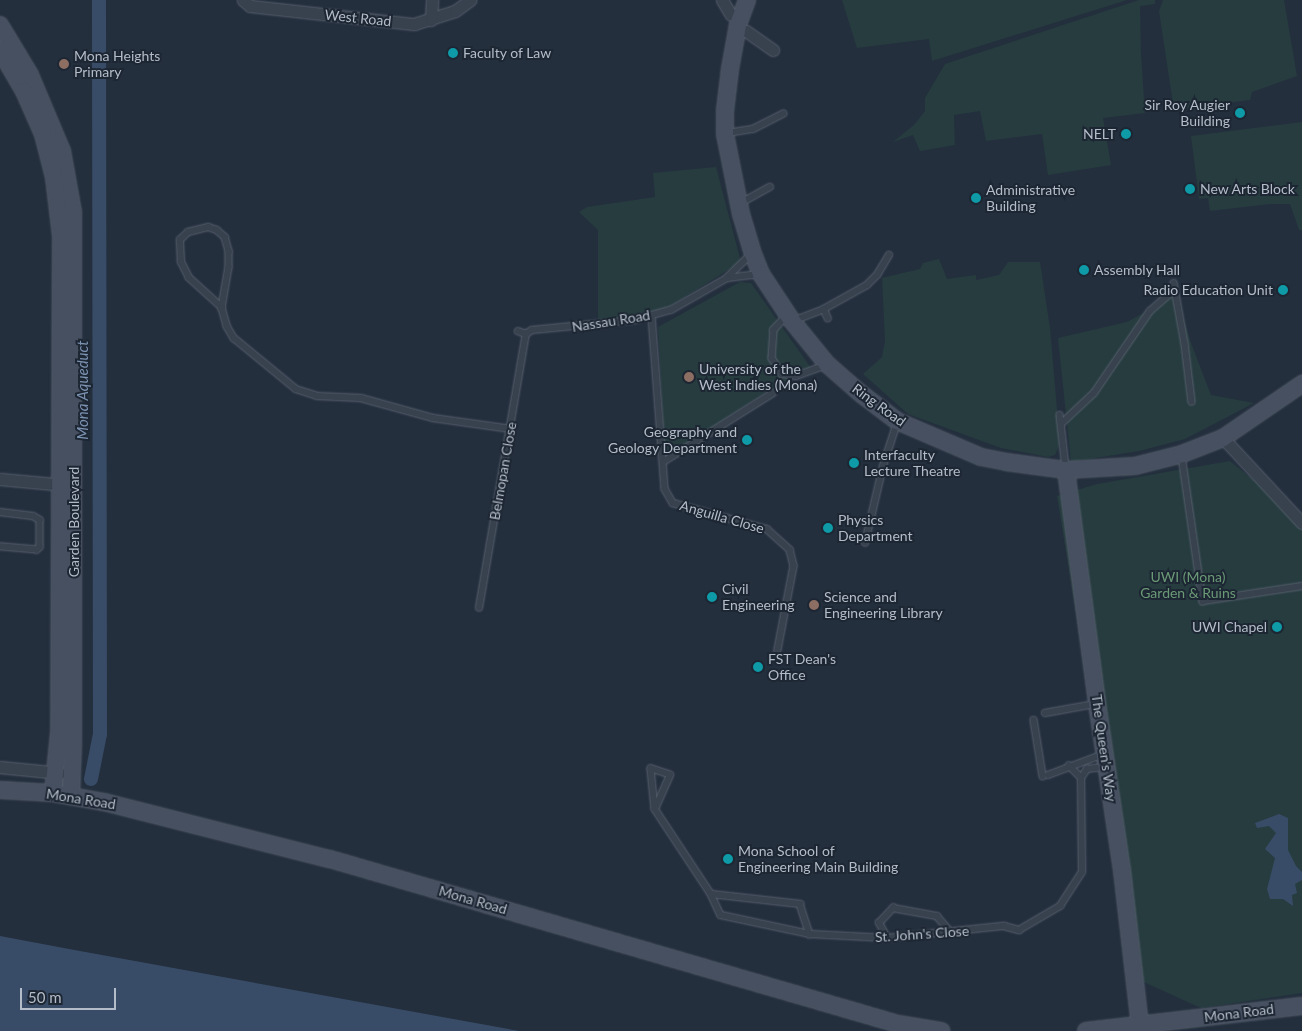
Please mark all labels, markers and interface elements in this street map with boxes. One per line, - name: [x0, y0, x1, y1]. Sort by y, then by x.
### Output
- street label: West Road: [324, 6, 392, 30]
- place label: Faculty of Law: [463, 45, 552, 61]
- marker: Faculty of Law: [447, 47, 459, 59]
- place label: Mona Heights Primary: [74, 48, 160, 80]
- marker: Mona Heights Primary: [58, 58, 70, 70]
- place label: Sir Roy Augier Building: [1143, 97, 1230, 130]
- marker: Sir Roy Augier Building: [1234, 107, 1246, 119]
- place label: NELT: [1083, 126, 1116, 142]
- marker: NELT: [1120, 128, 1132, 140]
- place label: New Arts Block: [1200, 181, 1296, 197]
- place label: Administrative Building: [986, 182, 1075, 214]
- marker: New Arts Block: [1184, 183, 1196, 195]
- marker: Administrative Building: [970, 192, 982, 204]
- place label: Assembly Hall: [1094, 262, 1180, 278]
- marker: Assembly Hall: [1078, 264, 1090, 276]
- place label: Radio Education Unit: [1143, 282, 1273, 298]
- marker: Radio Education Unit: [1277, 284, 1289, 296]
- street label: Nassau Road: [571, 307, 651, 335]
- water label: Mona Aqueduct: [74, 340, 92, 440]
- place label: University of the West Indies (Mona): [699, 361, 817, 394]
- marker: University of the West Indies (Mona): [683, 371, 695, 383]
- street label: Ring Road: [849, 380, 909, 430]
- street label: Belmopan Close: [486, 421, 520, 521]
- place label: Geography and Geology Department: [608, 424, 737, 457]
- marker: Geography and Geology Department: [741, 434, 753, 446]
- place label: Interfaculty Lecture Theatre: [864, 447, 961, 480]
- marker: Interfaculty Lecture Theatre: [848, 457, 860, 469]
- street label: Garden Boulevard: [66, 467, 82, 577]
- street label: Anguilla Close: [678, 497, 766, 537]
- place label: Physics Department: [838, 512, 913, 544]
- marker: Physics Department: [822, 522, 834, 534]
- park label: UWI (Mona) Garden & Ruins: [1140, 569, 1236, 602]
- place label: Civil Engineering: [722, 581, 794, 614]
- place label: Science and Engineering Library: [824, 589, 943, 622]
- marker: Civil Engineering: [706, 591, 718, 603]
- marker: Science and Engineering Library: [808, 599, 820, 611]
- place label: UWI Chapel: [1192, 619, 1267, 635]
- marker: UWI Chapel: [1271, 621, 1283, 633]
- place label: FST Dean's Office: [768, 651, 837, 684]
- marker: FST Dean's Office: [752, 661, 764, 673]
- street label: The Queen's Way: [1088, 693, 1120, 803]
- street label: Mona Road: [45, 785, 117, 813]
- place label: Mona School of Engineering Main Building: [738, 843, 898, 876]
- marker: Mona School of Engineering Main Building: [722, 853, 734, 865]
- street label: Mona Road: [437, 882, 509, 918]
- street label: St. John's Close: [874, 922, 970, 946]
- scale bar: [22, 978, 119, 1010]
- text: 50 m: [28, 988, 62, 1006]
- street label: Mona Road: [1203, 1000, 1275, 1026]

